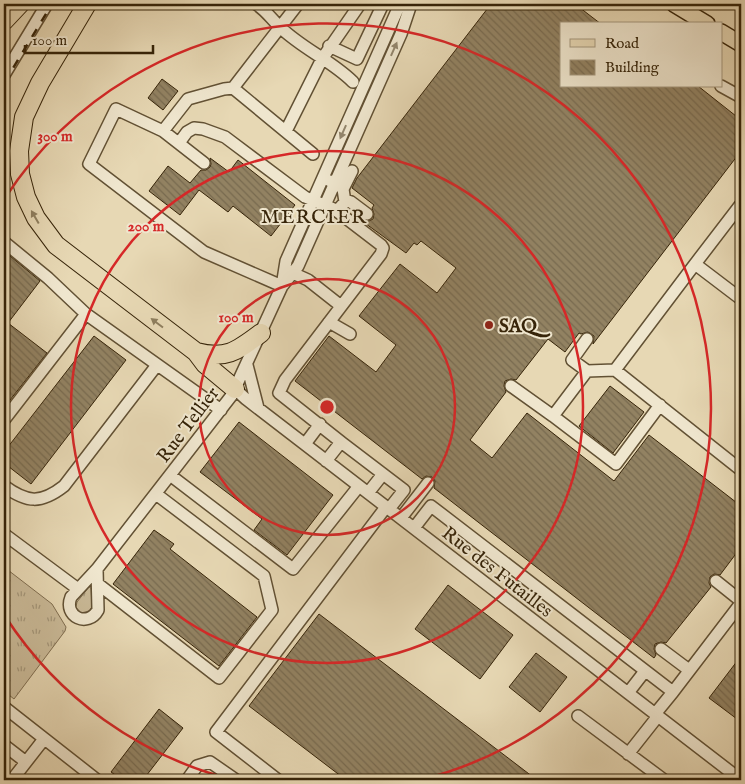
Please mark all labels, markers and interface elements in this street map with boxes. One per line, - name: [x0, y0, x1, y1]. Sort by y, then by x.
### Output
- scale bar: [25, 22, 152, 54]
- legend: [560, 22, 722, 88]
- text: 100 m: [32, 31, 68, 50]
- text: Road: [605, 34, 640, 53]
- one-way arrow: [391, 42, 399, 56]
- text: Building: [605, 58, 660, 77]
- one-way arrow: [338, 125, 346, 139]
- text: 300 m: [37, 127, 73, 146]
- district label: MERCIER: [261, 205, 367, 230]
- one-way arrow: [31, 210, 40, 223]
- text: 200 m: [128, 217, 165, 236]
- text: 100 m: [218, 308, 254, 327]
- place label: SAQ: [499, 315, 551, 339]
- one-way arrow: [150, 318, 164, 328]
- marker: SAQ: [483, 319, 495, 331]
- street label: Rue Tellier: [152, 382, 225, 468]
- centre of rings: [318, 398, 336, 416]
- street label: Rue des Futailles: [437, 522, 557, 623]

